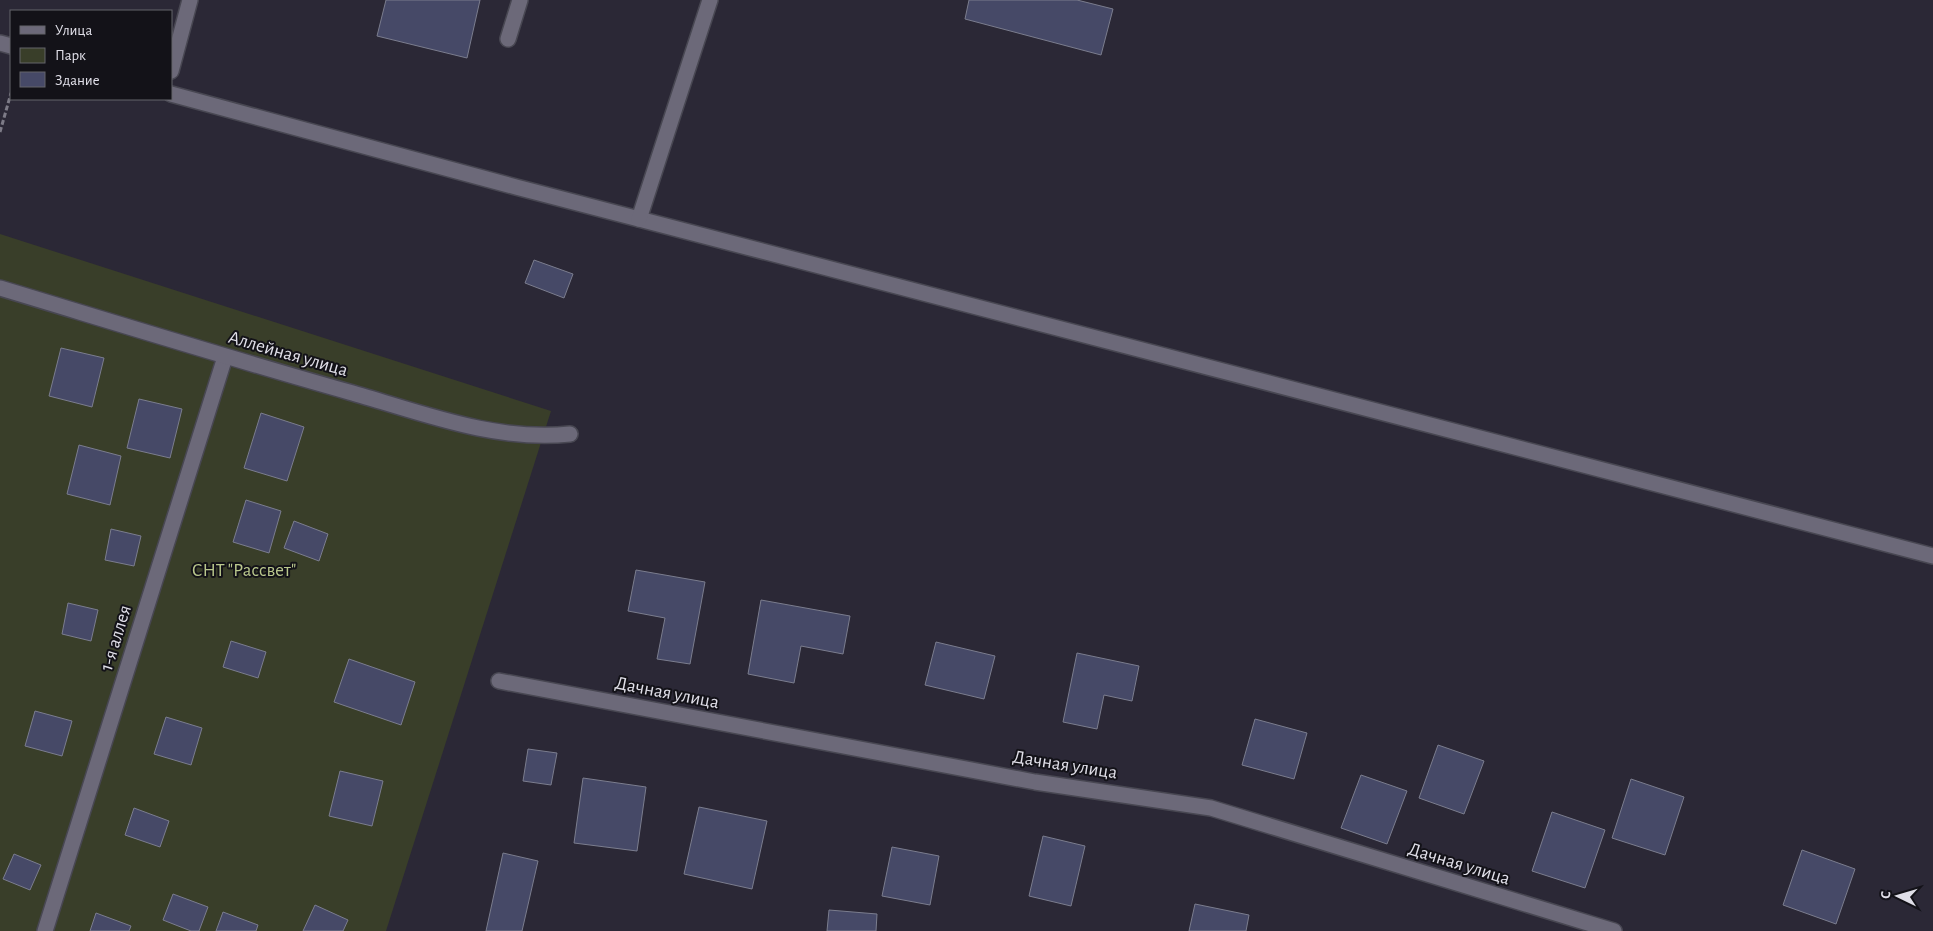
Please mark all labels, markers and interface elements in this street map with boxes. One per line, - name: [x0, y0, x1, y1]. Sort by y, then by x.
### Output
- legend: [10, 10, 172, 100]
- text: Улица: [55, 23, 92, 38]
- text: Парк: [55, 48, 86, 63]
- text: Здание: [55, 73, 100, 88]
- street label: Аллейная улица: [226, 328, 350, 380]
- park label: СНТ "Рассвет": [192, 561, 296, 580]
- street label: 1-я аллея: [97, 603, 135, 673]
- street label: Дачная улица: [613, 674, 721, 712]
- street label: Дачная улица: [1011, 747, 1119, 783]
- street label: Дачная улица: [1406, 839, 1513, 889]
- north arrow: [1873, 871, 1923, 921]
- text: С: [1879, 890, 1893, 899]

